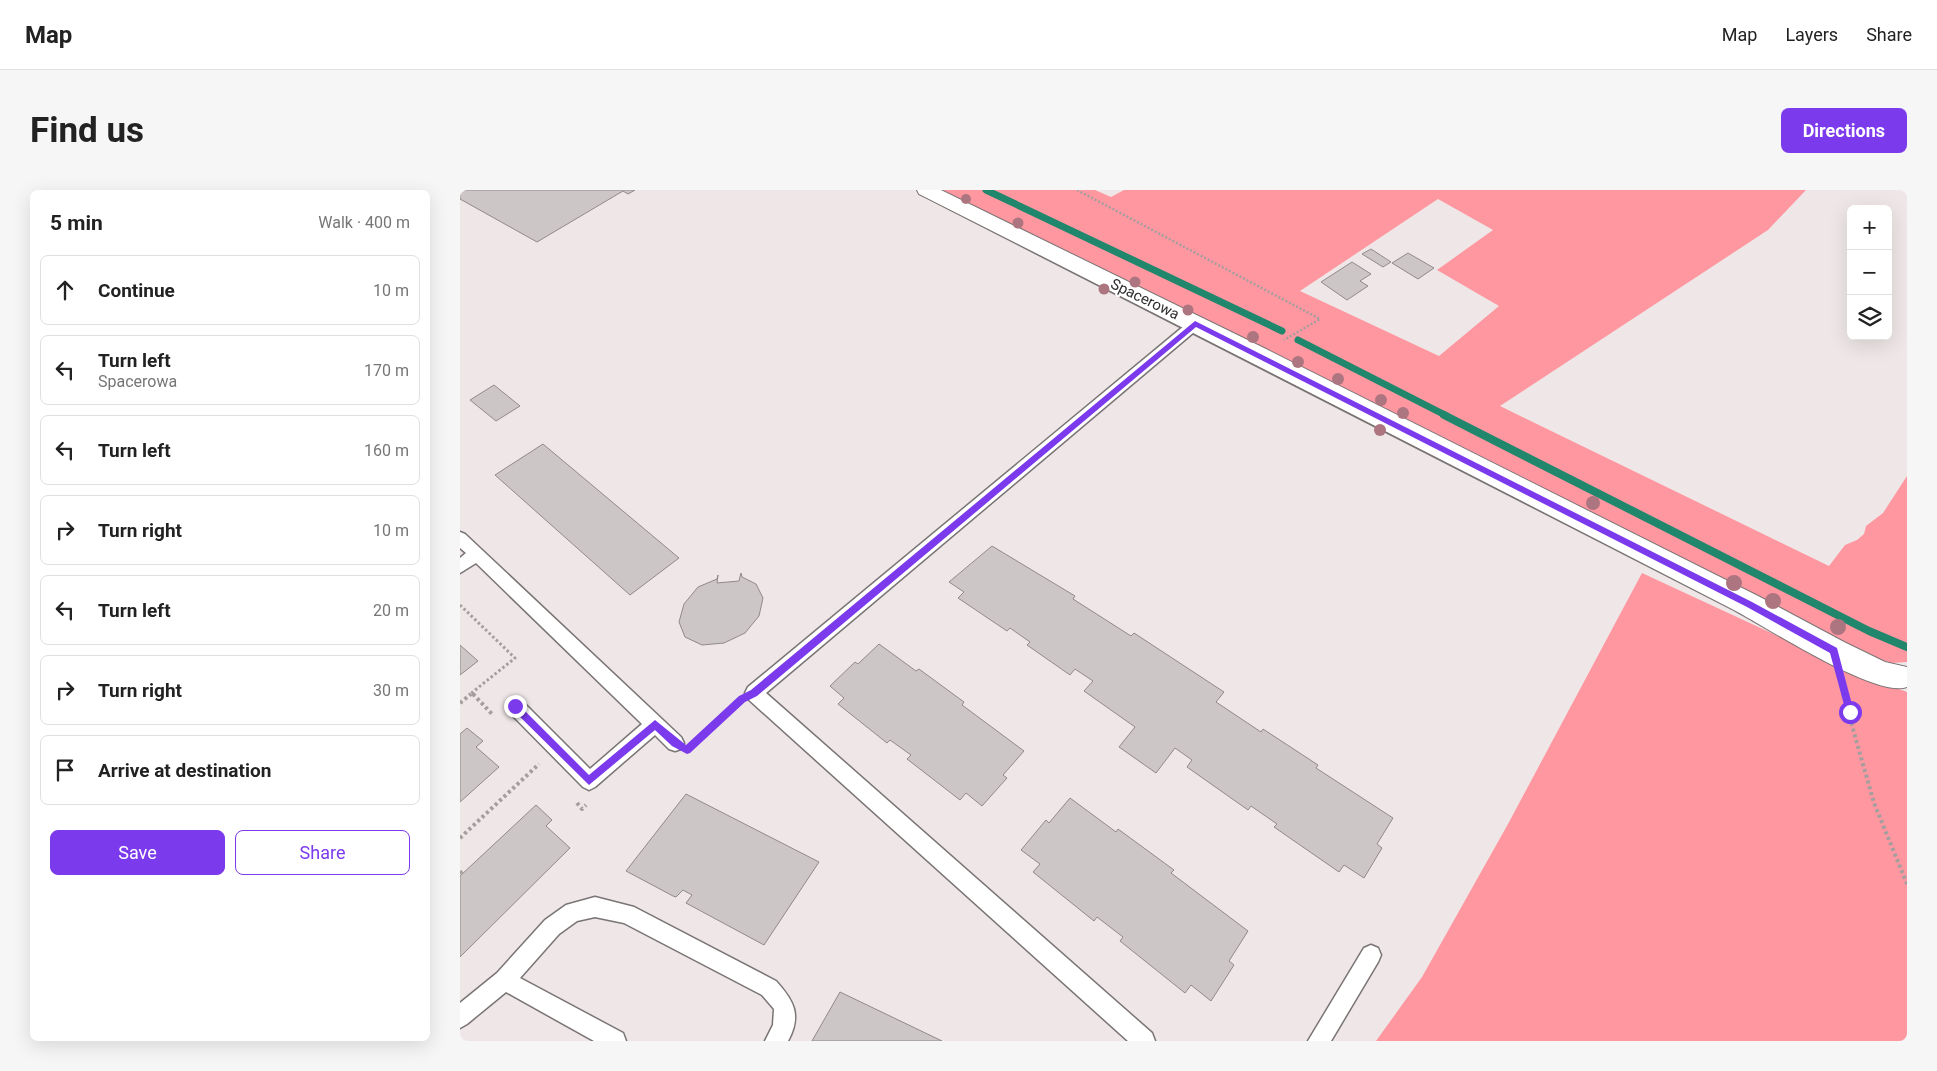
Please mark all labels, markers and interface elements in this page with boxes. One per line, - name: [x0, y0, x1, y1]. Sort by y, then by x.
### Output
- text: Map: [25, 21, 72, 49]
- text: Map: [1722, 24, 1757, 45]
- text: Layers: [1785, 24, 1838, 45]
- text: Share: [1866, 24, 1912, 45]
- button: Directions: [1781, 108, 1907, 153]
- text: Find us: [30, 110, 144, 151]
- map controls: [1847, 205, 1892, 340]
- button: +: [1847, 205, 1892, 250]
- text: 5 min: [50, 211, 103, 235]
- text: Walk · 400 m: [318, 213, 410, 232]
- button: −: [1847, 250, 1892, 295]
- street label: Spacerowa: [1108, 275, 1182, 323]
- icon: ahead: [51, 276, 79, 304]
- text: Continue: [98, 279, 175, 302]
- text: 10 m: [373, 281, 409, 300]
- button: layers: [1847, 295, 1892, 340]
- text: Turn left: [98, 349, 171, 372]
- icon: left: [51, 356, 79, 384]
- text: 170 m: [364, 361, 409, 380]
- text: Spacerowa: [98, 372, 177, 391]
- icon: left: [51, 436, 79, 464]
- text: Turn left: [98, 439, 171, 462]
- text: 160 m: [364, 441, 409, 460]
- icon: right: [51, 516, 79, 544]
- text: Turn right: [98, 519, 182, 542]
- text: 10 m: [373, 521, 409, 540]
- icon: left: [51, 596, 79, 624]
- text: Turn left: [98, 599, 171, 622]
- text: 20 m: [373, 601, 409, 620]
- icon: right: [51, 676, 79, 704]
- text: Turn right: [98, 679, 182, 702]
- text: 30 m: [373, 681, 409, 700]
- route end: [504, 695, 527, 718]
- route start: [1839, 701, 1862, 724]
- icon: arrive: [51, 756, 79, 784]
- text: Arrive at destination: [98, 759, 271, 782]
- button: Save: [50, 830, 225, 875]
- button: Share: [235, 830, 410, 875]

